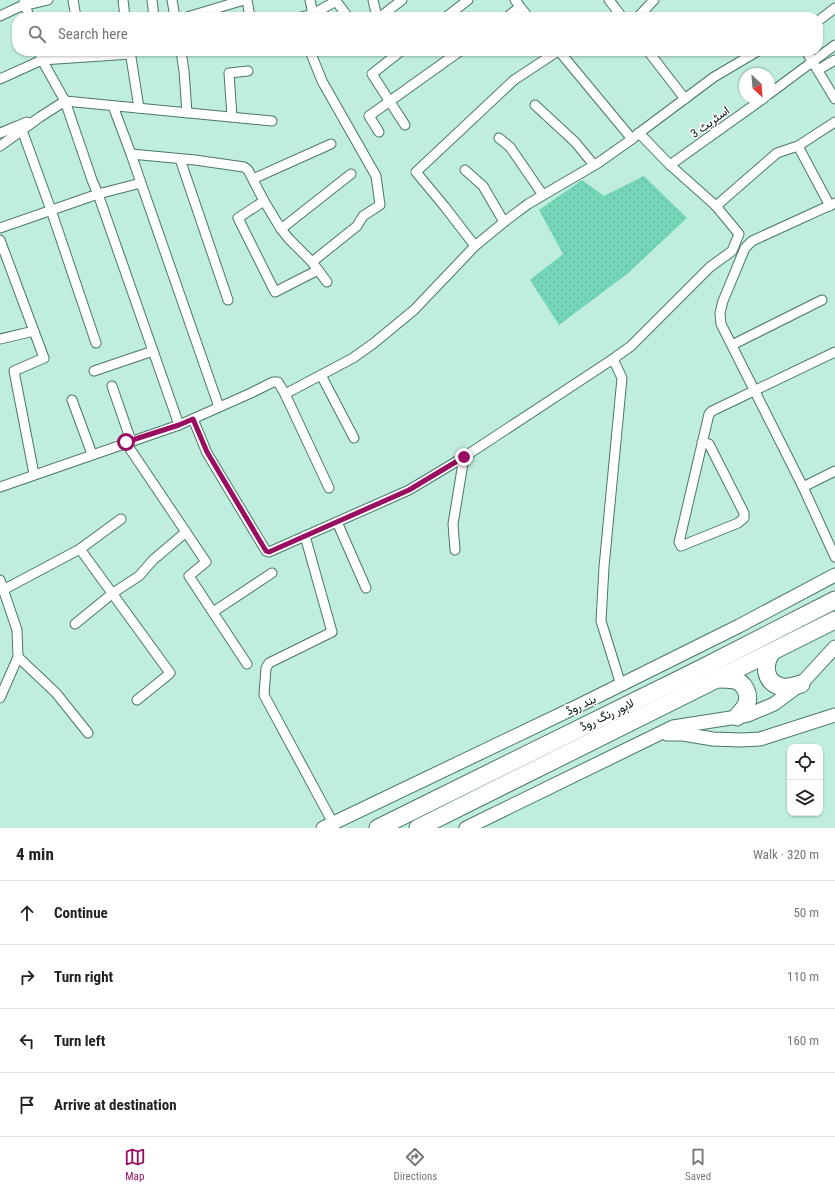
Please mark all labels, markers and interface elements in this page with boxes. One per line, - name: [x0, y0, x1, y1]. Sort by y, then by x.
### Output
- search box: [12, 12, 823, 56]
- icon: search: [26, 23, 48, 45]
- text: Search here: [58, 25, 128, 43]
- north arrow: [739, 68, 775, 104]
- street label: اسٹریٹ 3: [688, 103, 733, 142]
- route start: [117, 433, 135, 451]
- route end: [455, 448, 473, 466]
- street label: بند روڈ: [564, 692, 599, 719]
- street label: لاہور رنگ روڈ: [578, 696, 637, 735]
- map controls: [787, 744, 823, 816]
- button: locate: [787, 744, 823, 780]
- button: layers: [787, 780, 823, 816]
- text: 4 min: [16, 844, 54, 864]
- text: Walk · 320 m: [753, 847, 819, 862]
- icon: ahead: [16, 902, 38, 924]
- text: Continue: [54, 904, 108, 922]
- text: 50 m: [793, 905, 819, 920]
- icon: right: [16, 966, 38, 988]
- text: Turn right: [54, 968, 113, 986]
- text: 110 m: [787, 969, 819, 984]
- icon: left: [16, 1030, 38, 1052]
- text: Turn left: [54, 1032, 105, 1050]
- text: 160 m: [787, 1033, 819, 1048]
- icon: arrive: [16, 1094, 38, 1116]
- text: Arrive at destination: [54, 1096, 177, 1114]
- tab: Map: [124, 1146, 146, 1183]
- tab: Directions: [393, 1146, 437, 1183]
- tab: Saved: [685, 1146, 711, 1183]

